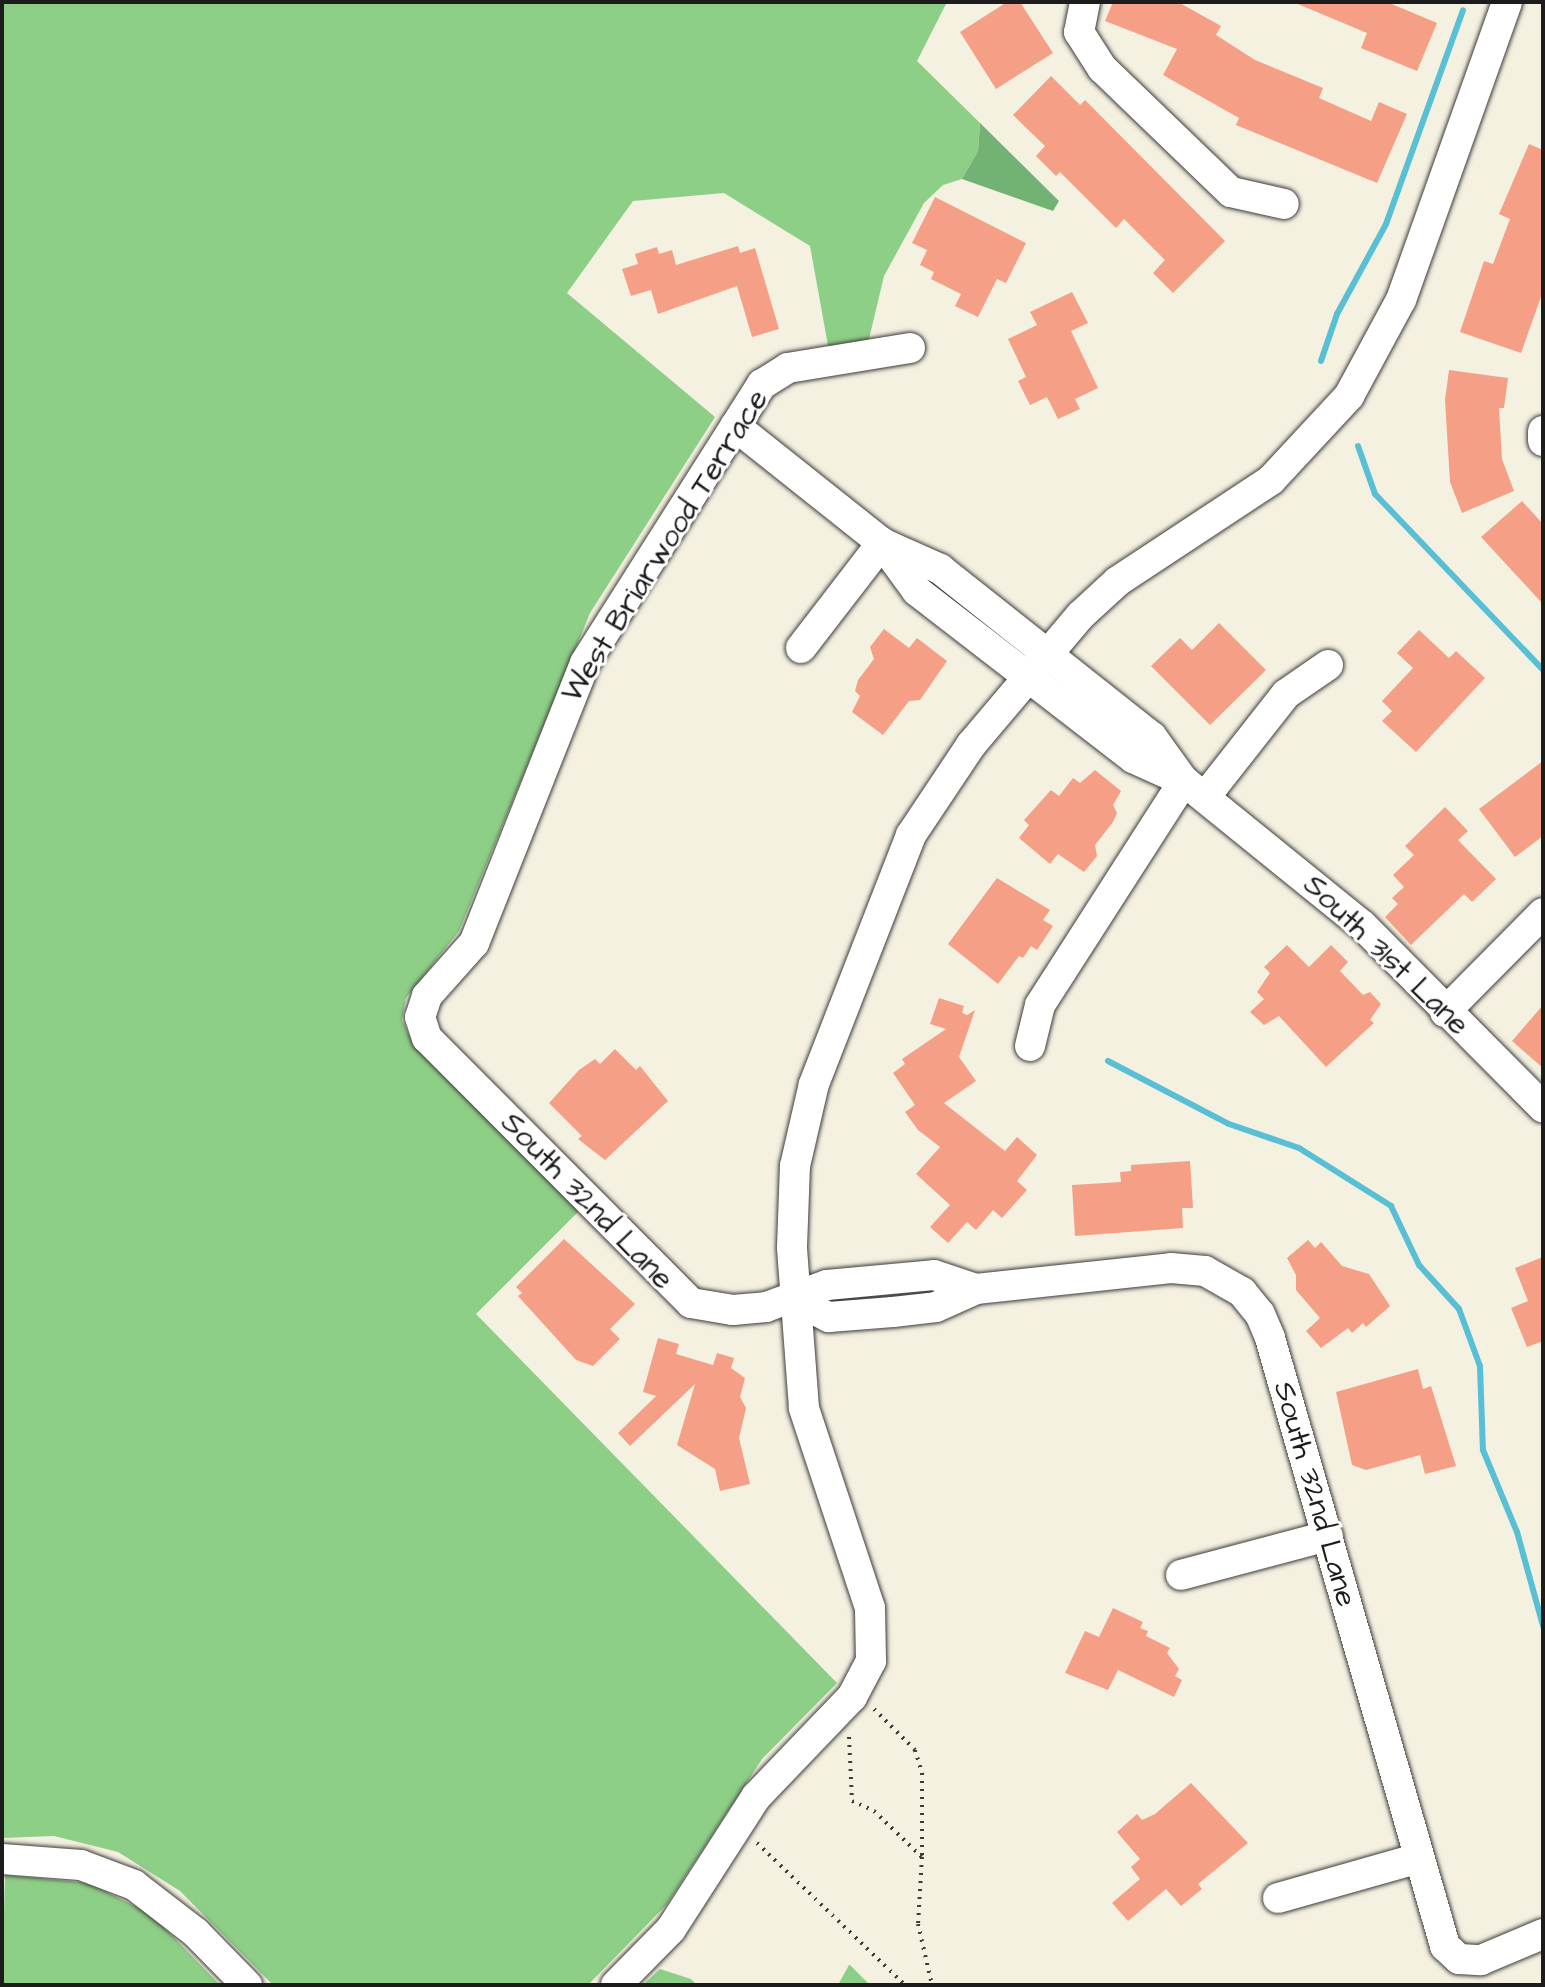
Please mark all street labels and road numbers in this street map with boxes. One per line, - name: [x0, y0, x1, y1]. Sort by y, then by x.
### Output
- street label: West Briarwood Terrace: [554, 383, 776, 709]
- street label: South 31st Lane: [1296, 867, 1476, 1043]
- street label: South 32nd Lane: [493, 1105, 681, 1297]
- street label: South 32nd Lane: [1266, 1377, 1364, 1611]

